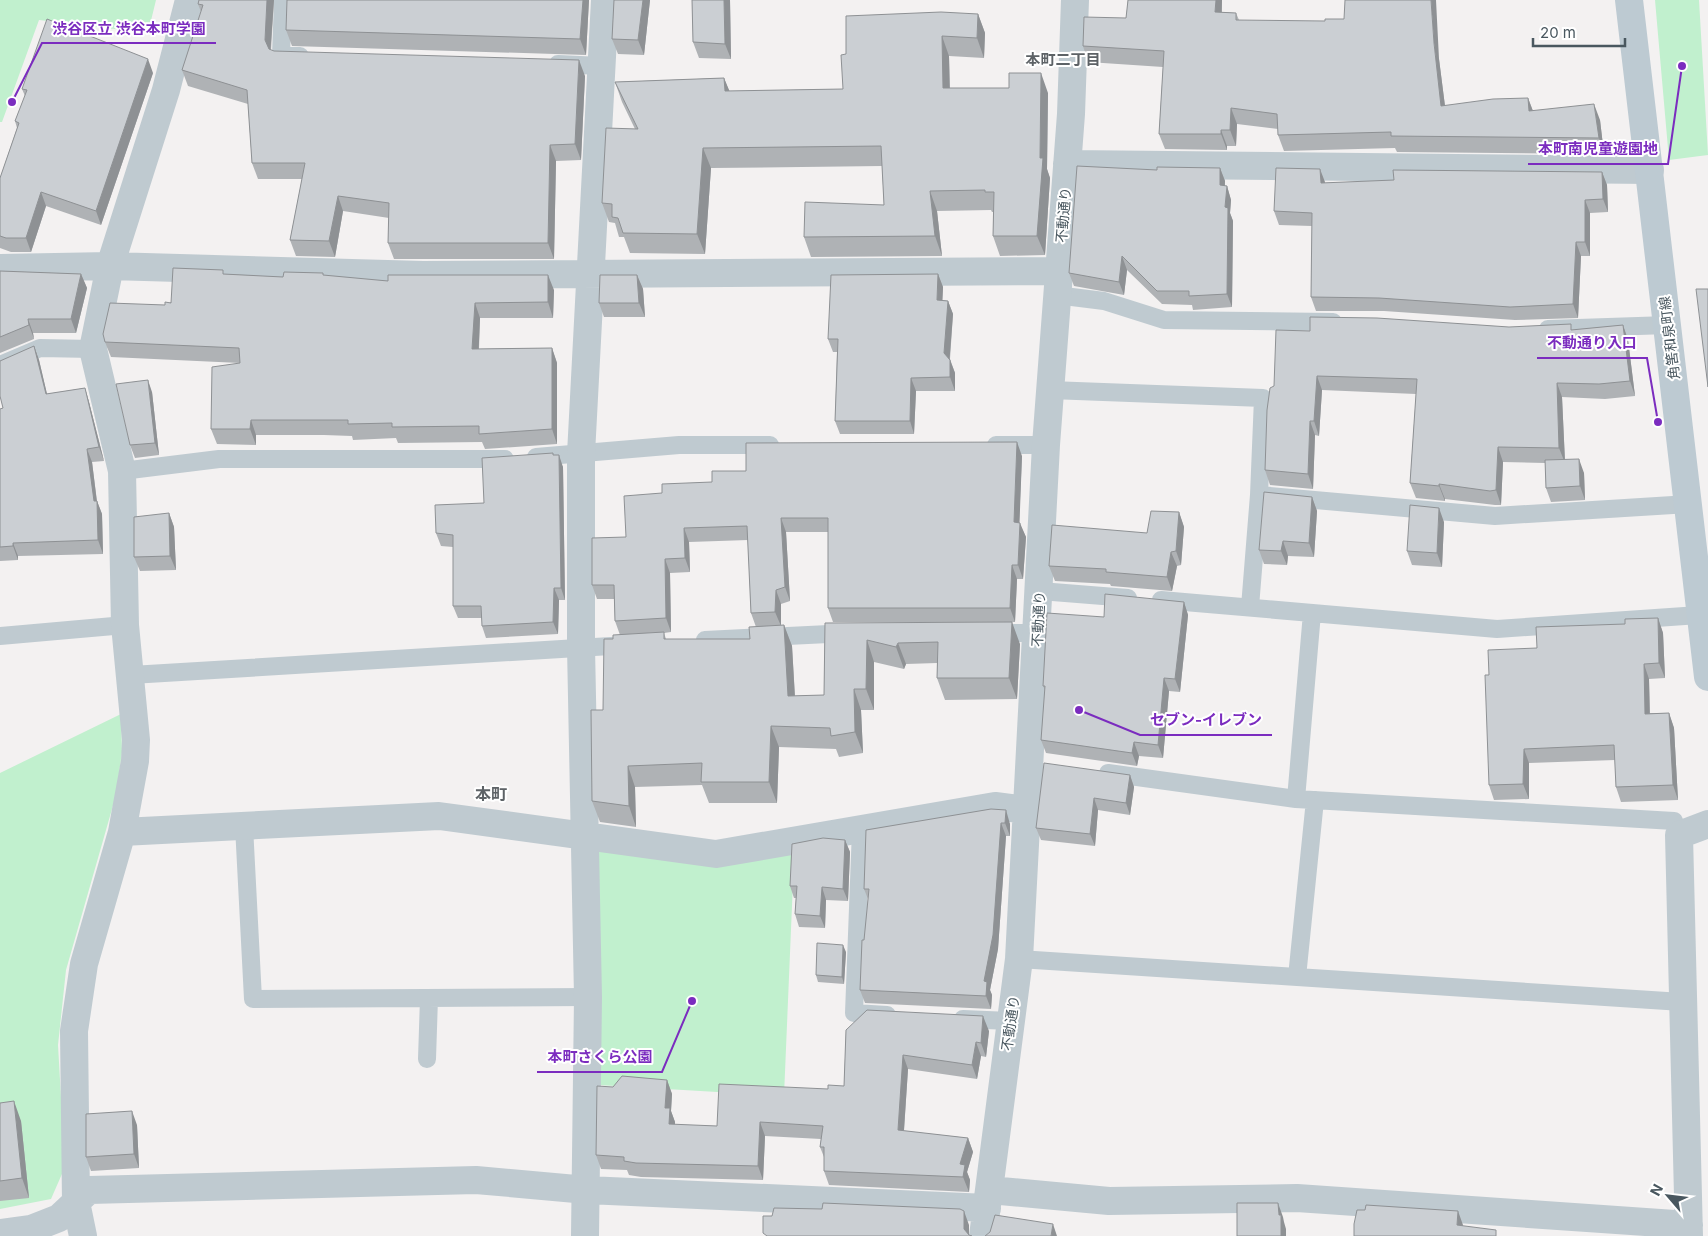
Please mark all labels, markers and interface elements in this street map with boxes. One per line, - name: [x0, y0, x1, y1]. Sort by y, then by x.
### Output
- callout: 渋谷区立 渋谷本町学園: [42, 13, 216, 43]
- scale bar: [1533, 15, 1626, 47]
- text: 渋谷区立 渋谷本町学園: [52, 19, 206, 38]
- text: 20 m: [1540, 23, 1576, 42]
- district label: 本町二丁目: [1025, 50, 1101, 69]
- callout: 本町南児童遊園地: [1528, 134, 1668, 164]
- text: 本町南児童遊園地: [1538, 139, 1658, 158]
- street label: 不動通り: [1052, 186, 1074, 244]
- street label: 角筈和泉町線: [1655, 295, 1683, 381]
- callout: 不動通り入口: [1537, 328, 1647, 358]
- text: 不動通り入口: [1547, 333, 1637, 352]
- street label: 不動通り: [1028, 591, 1048, 647]
- callout: セブン-イレブン: [1140, 705, 1272, 735]
- text: セブン-イレブン: [1150, 710, 1262, 729]
- district label: 本町: [475, 784, 507, 804]
- street label: 不動通り: [998, 994, 1022, 1052]
- callout: 本町さくら公園: [537, 1042, 662, 1072]
- text: 本町さくら公園: [547, 1047, 653, 1066]
- north arrow: [1643, 1171, 1693, 1221]
- text: N: [1646, 1181, 1666, 1198]

